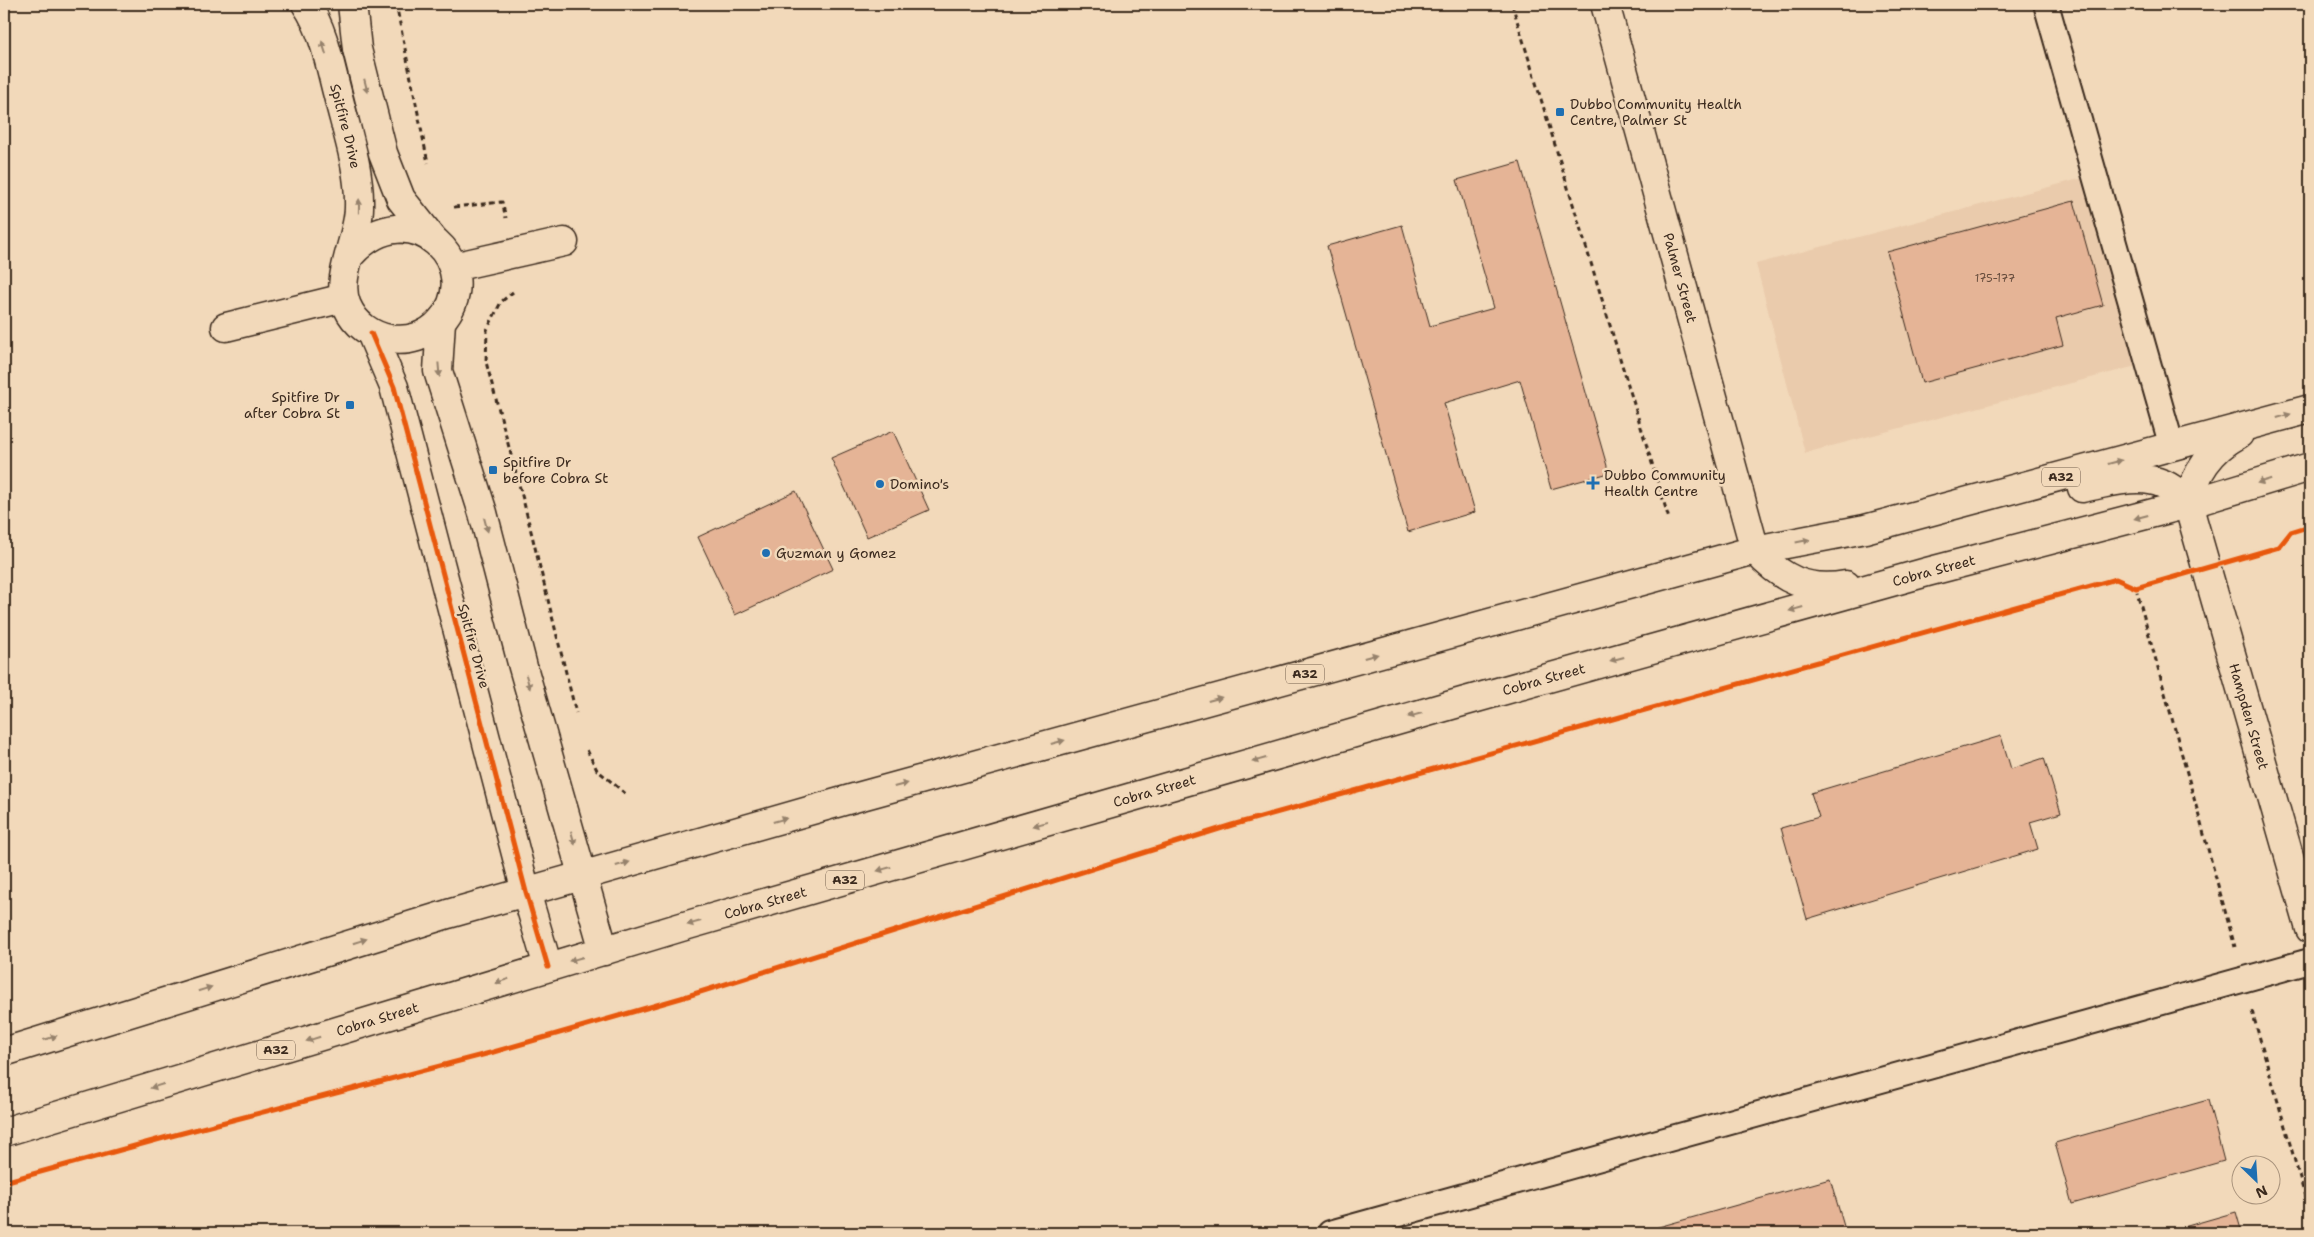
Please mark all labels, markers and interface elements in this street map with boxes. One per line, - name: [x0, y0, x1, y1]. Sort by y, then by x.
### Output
- one-way arrow: [320, 40, 327, 55]
- one-way arrow: [362, 79, 370, 94]
- street label: Spitfire Drive: [326, 82, 365, 170]
- place label: Dubbo Community Health Centre, Palmer St: [1570, 95, 1742, 129]
- marker: Dubbo Community Health Centre, Palmer St: [1554, 106, 1566, 118]
- one-way arrow: [355, 197, 363, 213]
- street label: Palmer Street: [1659, 231, 1701, 325]
- house number: 175-177: [1975, 271, 2016, 286]
- one-way arrow: [436, 362, 444, 378]
- place label: Spitfire Dr after Cobra St: [244, 388, 340, 422]
- marker: Spitfire Dr after Cobra St: [344, 399, 356, 411]
- one-way arrow: [2276, 412, 2291, 420]
- place label: Spitfire Dr before Cobra St: [503, 453, 608, 487]
- one-way arrow: [2107, 458, 2122, 466]
- marker: Spitfire Dr before Cobra St: [487, 464, 499, 476]
- place label: Dubbo Community Health Centre: [1604, 466, 1726, 500]
- road number: A32: [2042, 468, 2080, 487]
- place label: Domino's: [890, 475, 949, 493]
- marker: Dubbo Community Health Centre: [1586, 476, 1600, 490]
- marker: Domino's: [874, 478, 886, 490]
- one-way arrow: [2256, 478, 2271, 486]
- one-way arrow: [2134, 513, 2149, 521]
- one-way arrow: [483, 517, 491, 532]
- one-way arrow: [1796, 537, 1811, 545]
- place label: Guzman y Gomez: [776, 544, 897, 562]
- marker: Guzman y Gomez: [760, 547, 772, 559]
- street label: Cobra Street: [1890, 551, 1977, 590]
- street label: Spitfire Drive: [454, 602, 494, 690]
- one-way arrow: [1788, 605, 1803, 613]
- one-way arrow: [1364, 652, 1379, 660]
- one-way arrow: [1609, 655, 1624, 663]
- street label: Cobra Street: [1500, 659, 1587, 699]
- street label: Hampden Street: [2225, 661, 2273, 772]
- road number: A32: [1286, 664, 1324, 684]
- one-way arrow: [524, 675, 532, 690]
- one-way arrow: [1207, 695, 1222, 703]
- one-way arrow: [1407, 712, 1422, 720]
- one-way arrow: [1050, 738, 1065, 746]
- one-way arrow: [1251, 757, 1266, 765]
- street label: Cobra Street: [1111, 770, 1198, 811]
- one-way arrow: [894, 781, 909, 789]
- one-way arrow: [772, 815, 787, 823]
- one-way arrow: [1032, 820, 1047, 828]
- one-way arrow: [570, 830, 578, 845]
- one-way arrow: [616, 860, 631, 868]
- one-way arrow: [876, 865, 891, 873]
- road number: A32: [826, 870, 864, 890]
- street label: Cobra Street: [722, 882, 809, 923]
- one-way arrow: [686, 920, 701, 928]
- one-way arrow: [353, 936, 368, 944]
- one-way arrow: [569, 955, 584, 963]
- one-way arrow: [494, 978, 509, 986]
- one-way arrow: [198, 985, 213, 993]
- street label: Cobra Street: [334, 998, 421, 1040]
- one-way arrow: [43, 1033, 58, 1041]
- one-way arrow: [305, 1035, 320, 1043]
- road number: A32: [257, 1040, 295, 1060]
- one-way arrow: [149, 1082, 164, 1090]
- north arrow: [2232, 1154, 2282, 1204]
- text: N: [2253, 1181, 2270, 1202]

